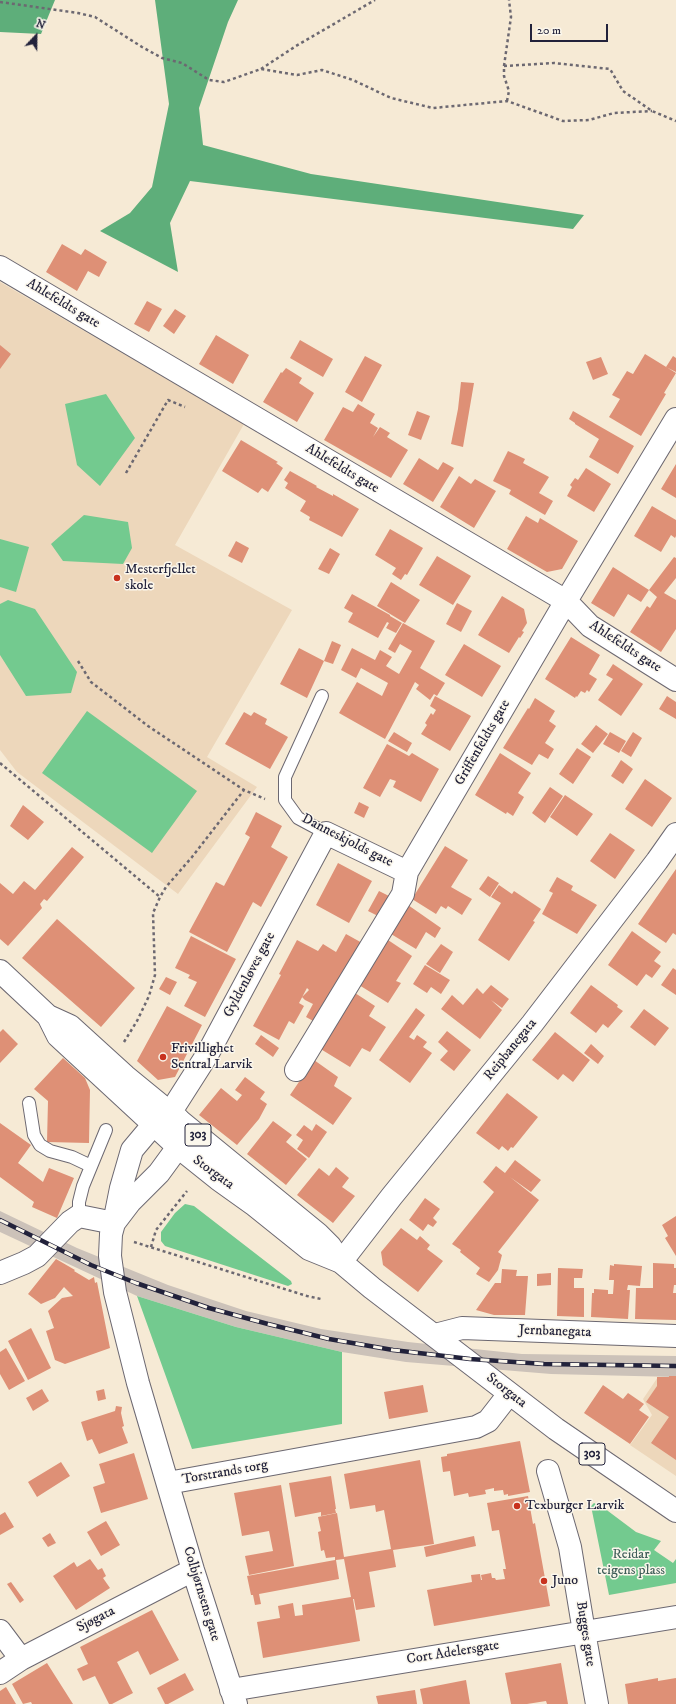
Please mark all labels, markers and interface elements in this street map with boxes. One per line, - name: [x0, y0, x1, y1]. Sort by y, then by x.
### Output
- north arrow: [16, 16, 56, 56]
- scale bar: [532, 16, 610, 42]
- text: N: [34, 17, 47, 33]
- text: 20 m: [537, 23, 561, 38]
- street label: Ahlefeldts gate: [23, 275, 103, 333]
- street label: Ahlefeldts gate: [302, 440, 382, 498]
- place label: Mesterfjellet skole: [125, 562, 196, 594]
- marker: Mesterfjellet skole: [112, 573, 122, 583]
- street label: Ahlefeldts gate: [586, 617, 664, 677]
- street label: Griffenfeldts gate: [452, 697, 514, 789]
- street label: Danneskjolds gate: [298, 811, 396, 871]
- street label: Gyldenløves gate: [220, 930, 280, 1020]
- street label: Reipbanegata: [481, 1016, 541, 1084]
- place label: Frivillighet Sentral Larvik: [171, 1041, 252, 1074]
- marker: Frivillighet Sentral Larvik: [158, 1052, 168, 1062]
- road number: 303: [185, 1124, 211, 1146]
- street label: Storgata: [189, 1152, 237, 1194]
- street label: Jernbanegata: [519, 1322, 591, 1342]
- street label: Storgata: [482, 1370, 530, 1412]
- road number: 303: [579, 1443, 605, 1465]
- street label: Torstrands torg: [181, 1457, 269, 1489]
- place label: Texburger Larvik: [525, 1498, 624, 1514]
- marker: Texburger Larvik: [512, 1501, 522, 1511]
- street label: Colbjørnsens gate: [179, 1545, 223, 1643]
- park label: Reidar teigens plass: [597, 1547, 665, 1580]
- place label: Juno: [552, 1573, 578, 1589]
- marker: Juno: [539, 1576, 549, 1586]
- street label: Bugges gate: [572, 1600, 598, 1668]
- street label: Sjøgata: [74, 1603, 118, 1637]
- street label: Cort Adelersgate: [406, 1637, 500, 1669]

